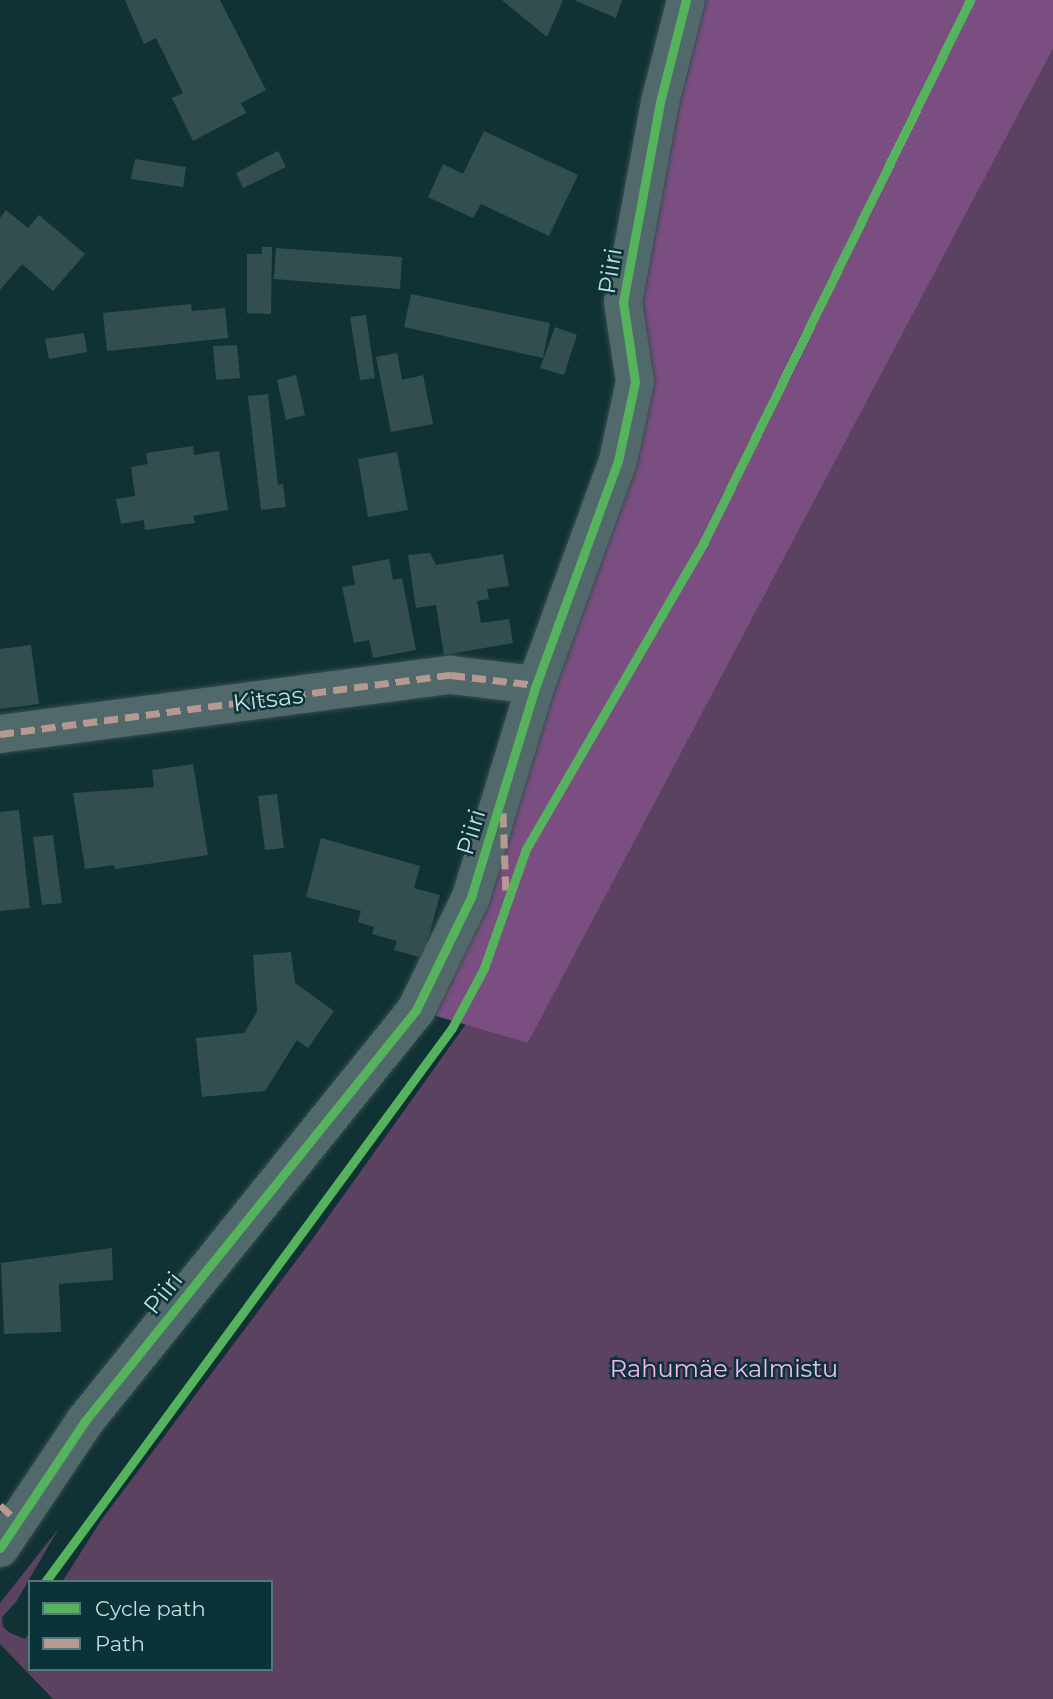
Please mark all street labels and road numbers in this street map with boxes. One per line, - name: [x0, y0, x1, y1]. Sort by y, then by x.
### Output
- street label: Piiri: [592, 246, 628, 296]
- street label: Kitsas: [231, 680, 305, 718]
- street label: Piiri: [450, 806, 492, 858]
- street label: Piiri: [137, 1266, 189, 1320]

